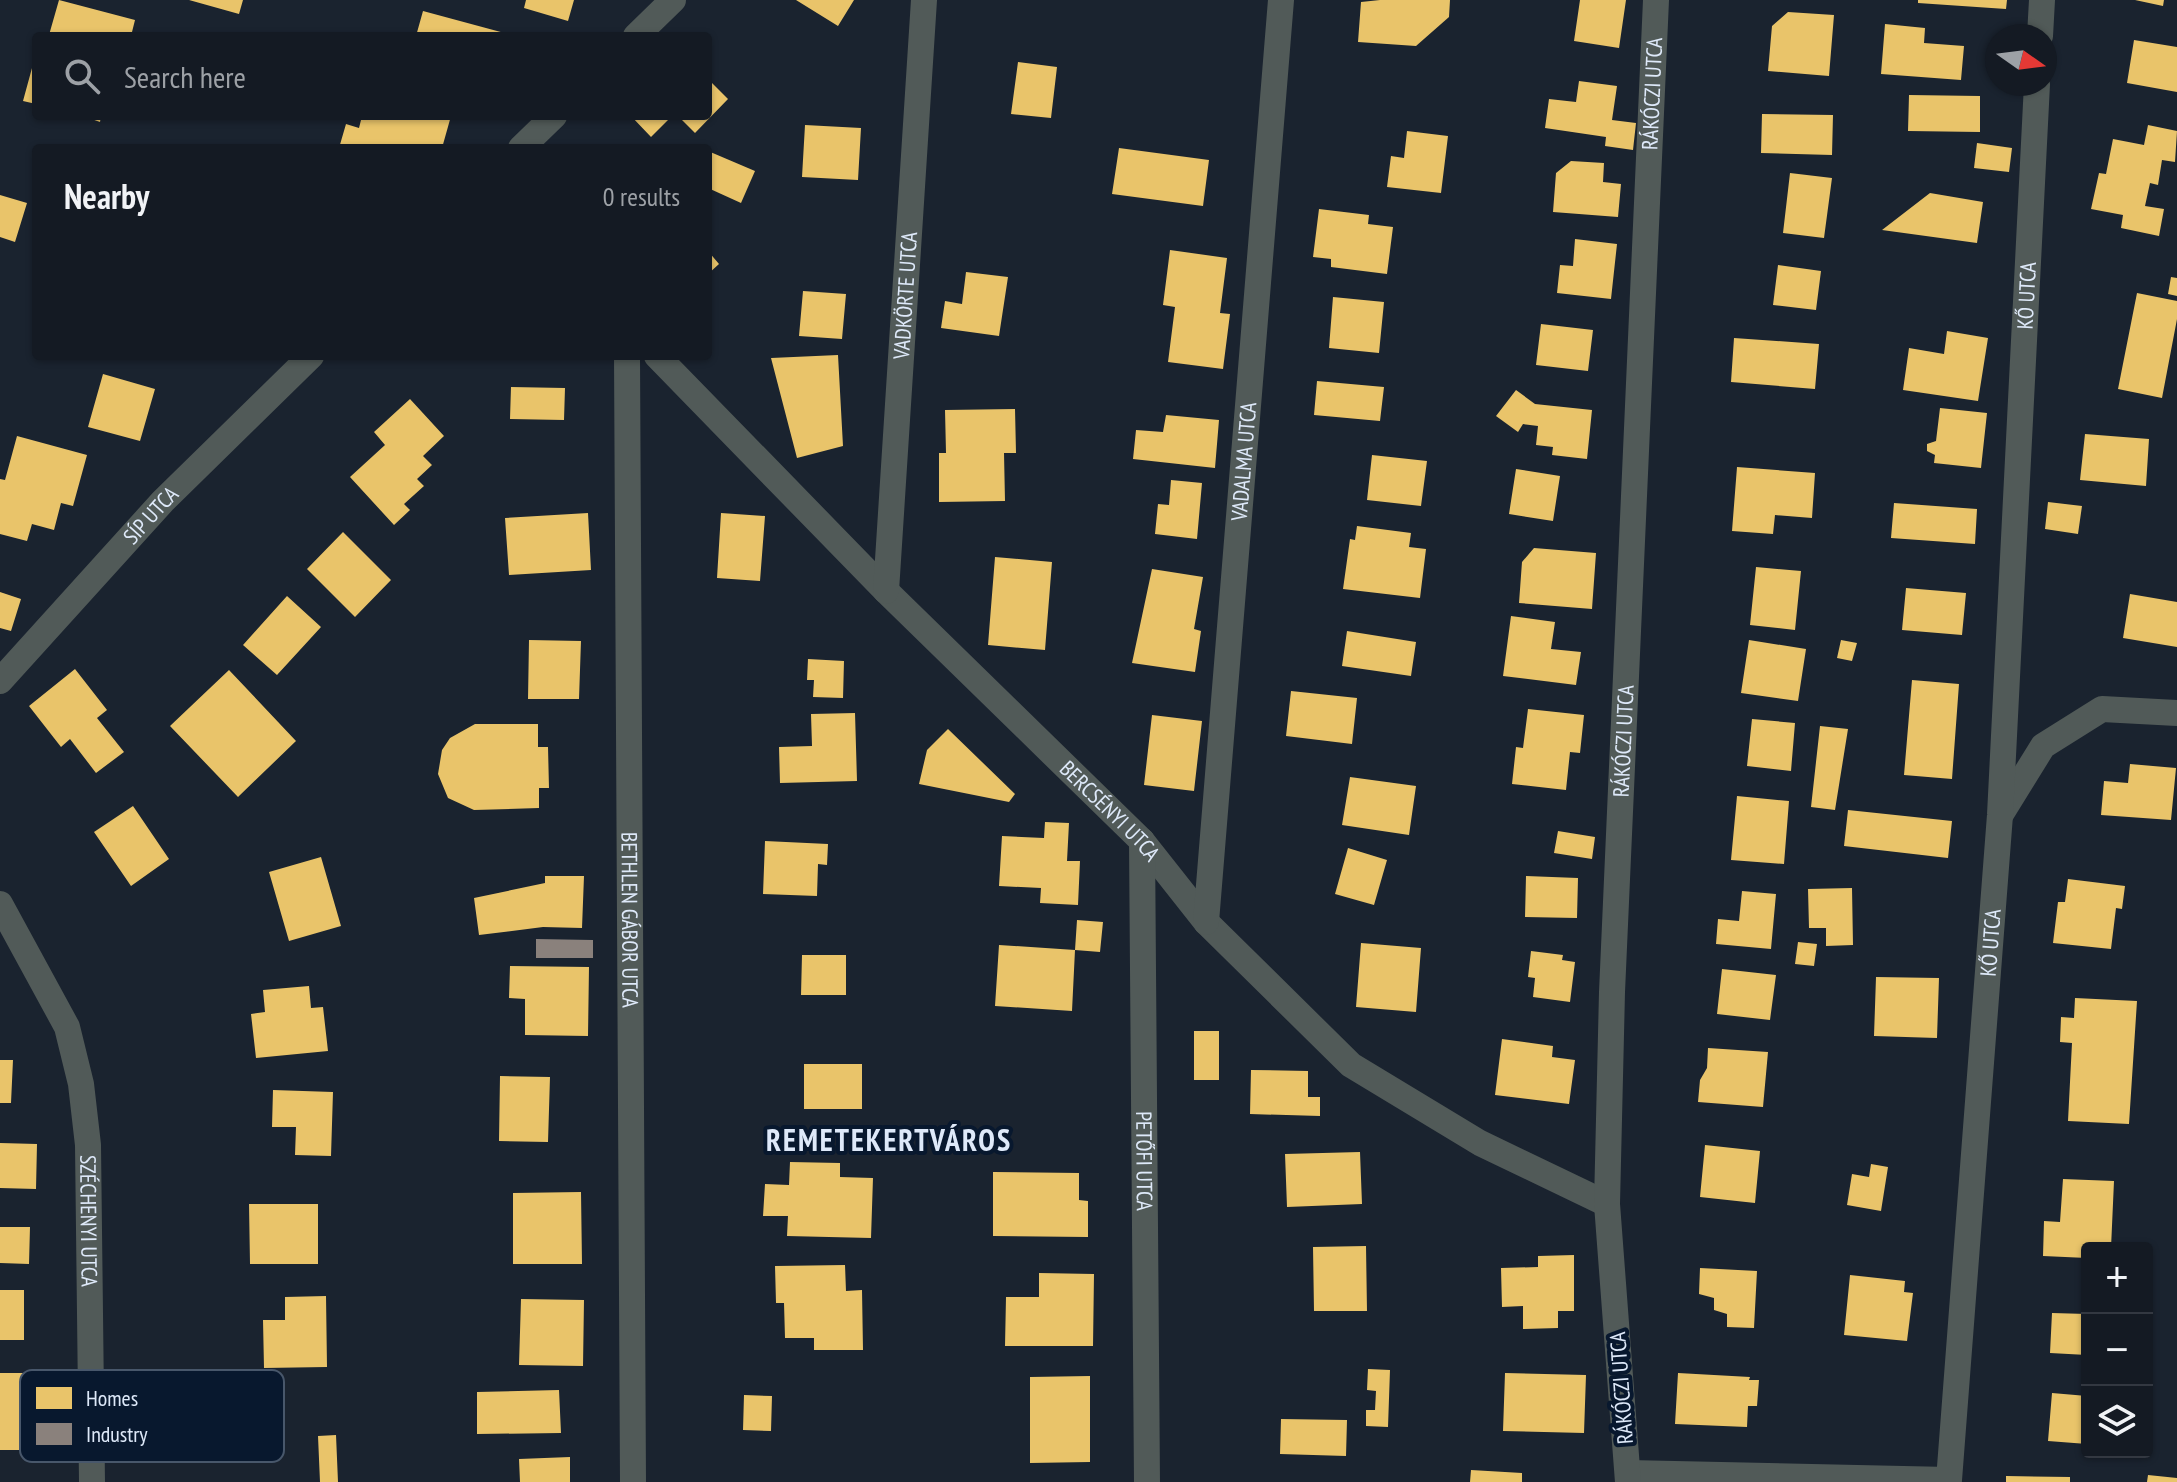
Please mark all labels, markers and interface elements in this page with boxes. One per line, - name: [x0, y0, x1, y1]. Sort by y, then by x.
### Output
- north arrow: [1985, 24, 2057, 96]
- search box: [32, 32, 712, 120]
- street label: RÁKÓCZI UTCA: [1635, 36, 1668, 151]
- icon: search: [60, 54, 104, 98]
- text: Search here: [124, 57, 246, 96]
- text: Nearby: [64, 174, 149, 218]
- text: 0 results: [603, 180, 680, 213]
- street label: VADKÖRTE UTCA: [887, 230, 923, 361]
- street label: KŐ UTCA: [2011, 261, 2042, 330]
- street label: VADALMA UTCA: [1225, 400, 1262, 523]
- street label: SÍP UTCA: [117, 480, 184, 550]
- street label: RÁKÓCZI UTCA: [1607, 684, 1640, 798]
- street label: BERCSÉNYI UTCA: [1054, 755, 1167, 867]
- street label: BETHLEN GÁBOR UTCA: [616, 832, 644, 1009]
- street label: KŐ UTCA: [1974, 907, 2007, 977]
- street label: PETŐFI UTCA: [1130, 1111, 1159, 1212]
- district label: REMETEKERTVÁROS: [766, 1120, 1012, 1159]
- street label: SZÉCHENYI UTCA: [74, 1155, 104, 1288]
- map controls: [2081, 1242, 2153, 1458]
- button: +: [2081, 1242, 2153, 1314]
- button: −: [2081, 1314, 2153, 1386]
- street label: RÁKÓCZI UTCA: [1603, 1330, 1639, 1445]
- legend: [20, 1370, 284, 1462]
- text: Homes: [86, 1384, 138, 1412]
- button: layers: [2081, 1386, 2153, 1458]
- text: Industry: [86, 1420, 148, 1448]

